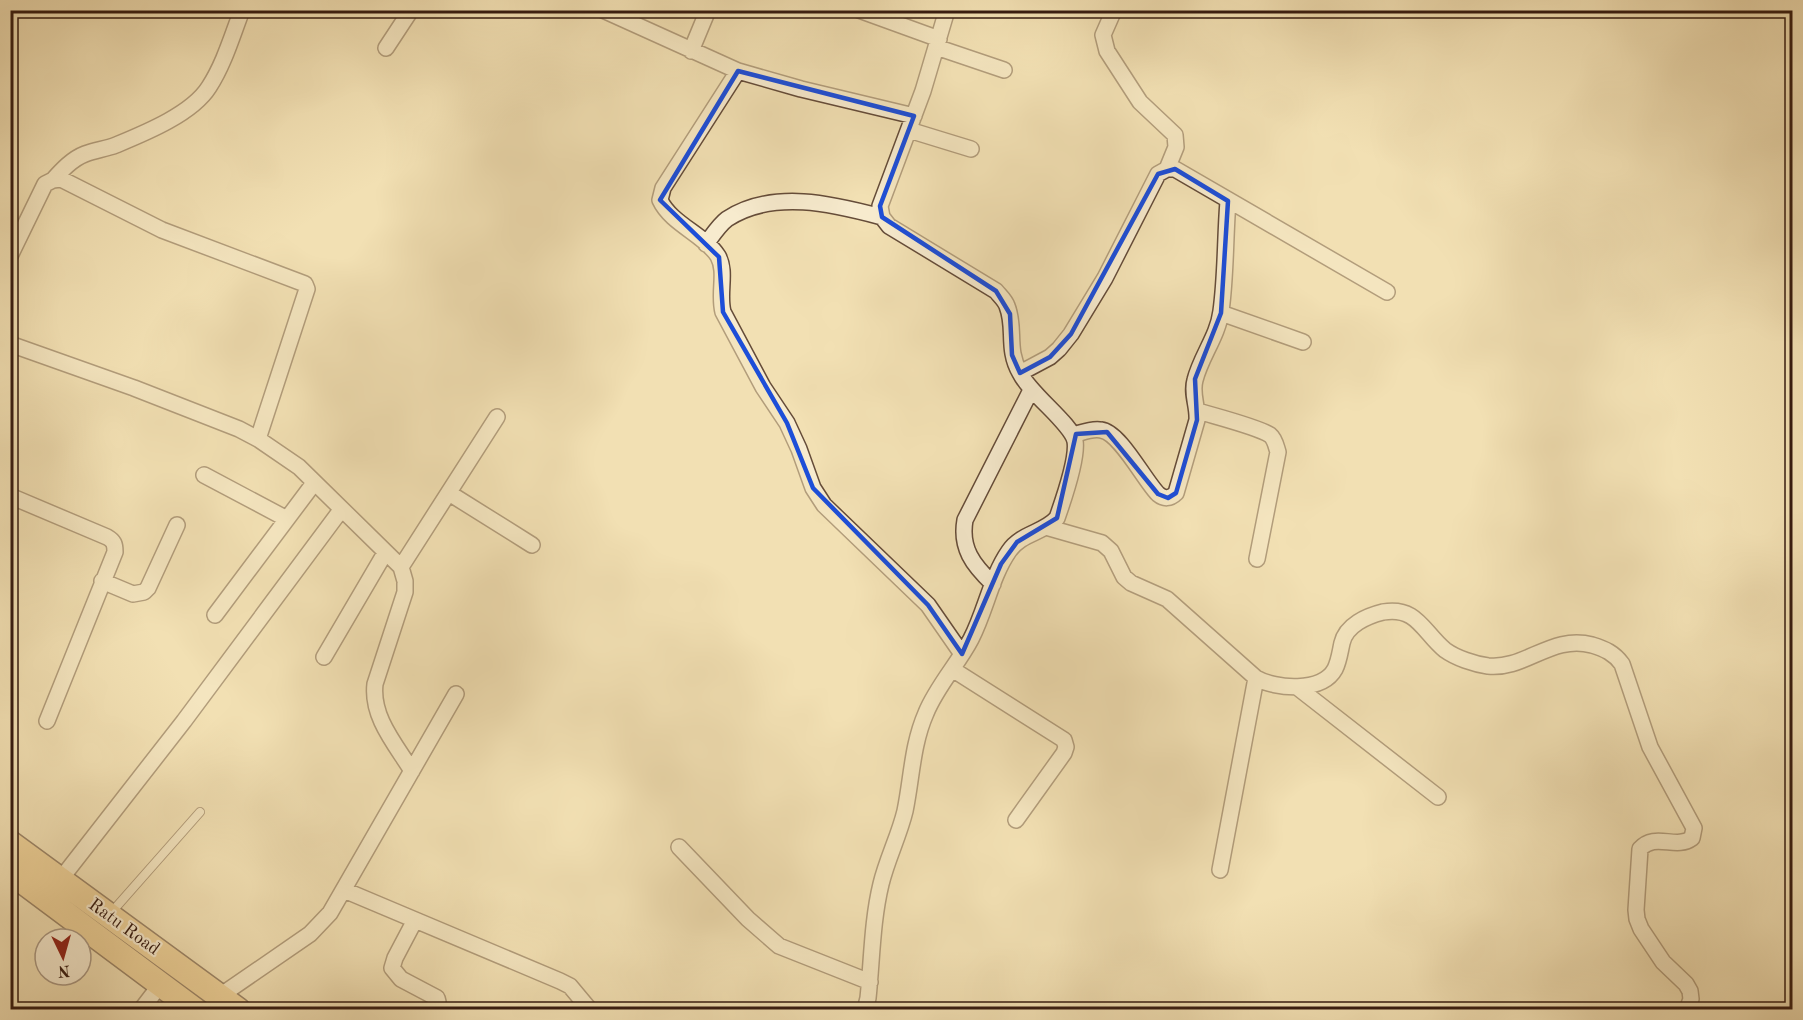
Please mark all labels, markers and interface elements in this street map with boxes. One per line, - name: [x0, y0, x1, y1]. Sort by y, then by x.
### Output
- street label: Ratu Road: [85, 895, 163, 959]
- north arrow: [33, 927, 93, 987]
- text: N: [57, 961, 71, 979]

